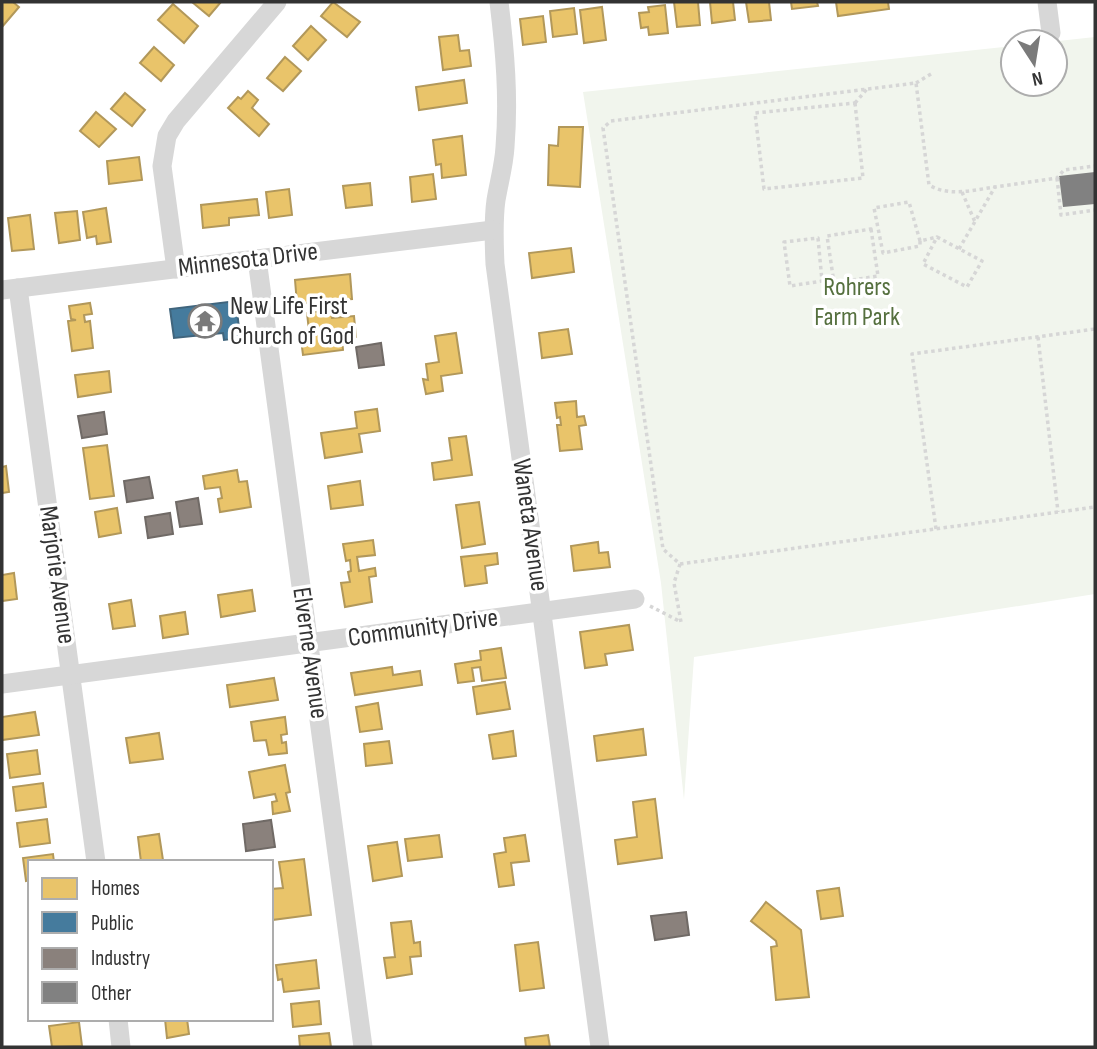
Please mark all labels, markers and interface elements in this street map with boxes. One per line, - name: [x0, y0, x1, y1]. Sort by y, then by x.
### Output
- north arrow: [999, 28, 1069, 98]
- text: N: [1030, 66, 1045, 90]
- street label: Minnesota Drive: [176, 236, 320, 284]
- park label: Rohrers Farm Park: [814, 272, 900, 333]
- place label: New Life First Church of God: [230, 291, 354, 352]
- temple icon: New Life First Church of God: [186, 302, 224, 340]
- street label: Waneta Avenue: [505, 457, 555, 593]
- street label: Marjorie Avenue: [32, 504, 82, 646]
- street label: Elverne Avenue: [285, 585, 335, 721]
- street label: Community Drive: [346, 602, 500, 654]
- legend: [28, 860, 273, 1021]
- text: Homes: [91, 876, 140, 901]
- text: Public: [91, 911, 134, 936]
- text: Industry: [91, 946, 150, 971]
- text: Other: [91, 981, 131, 1006]

